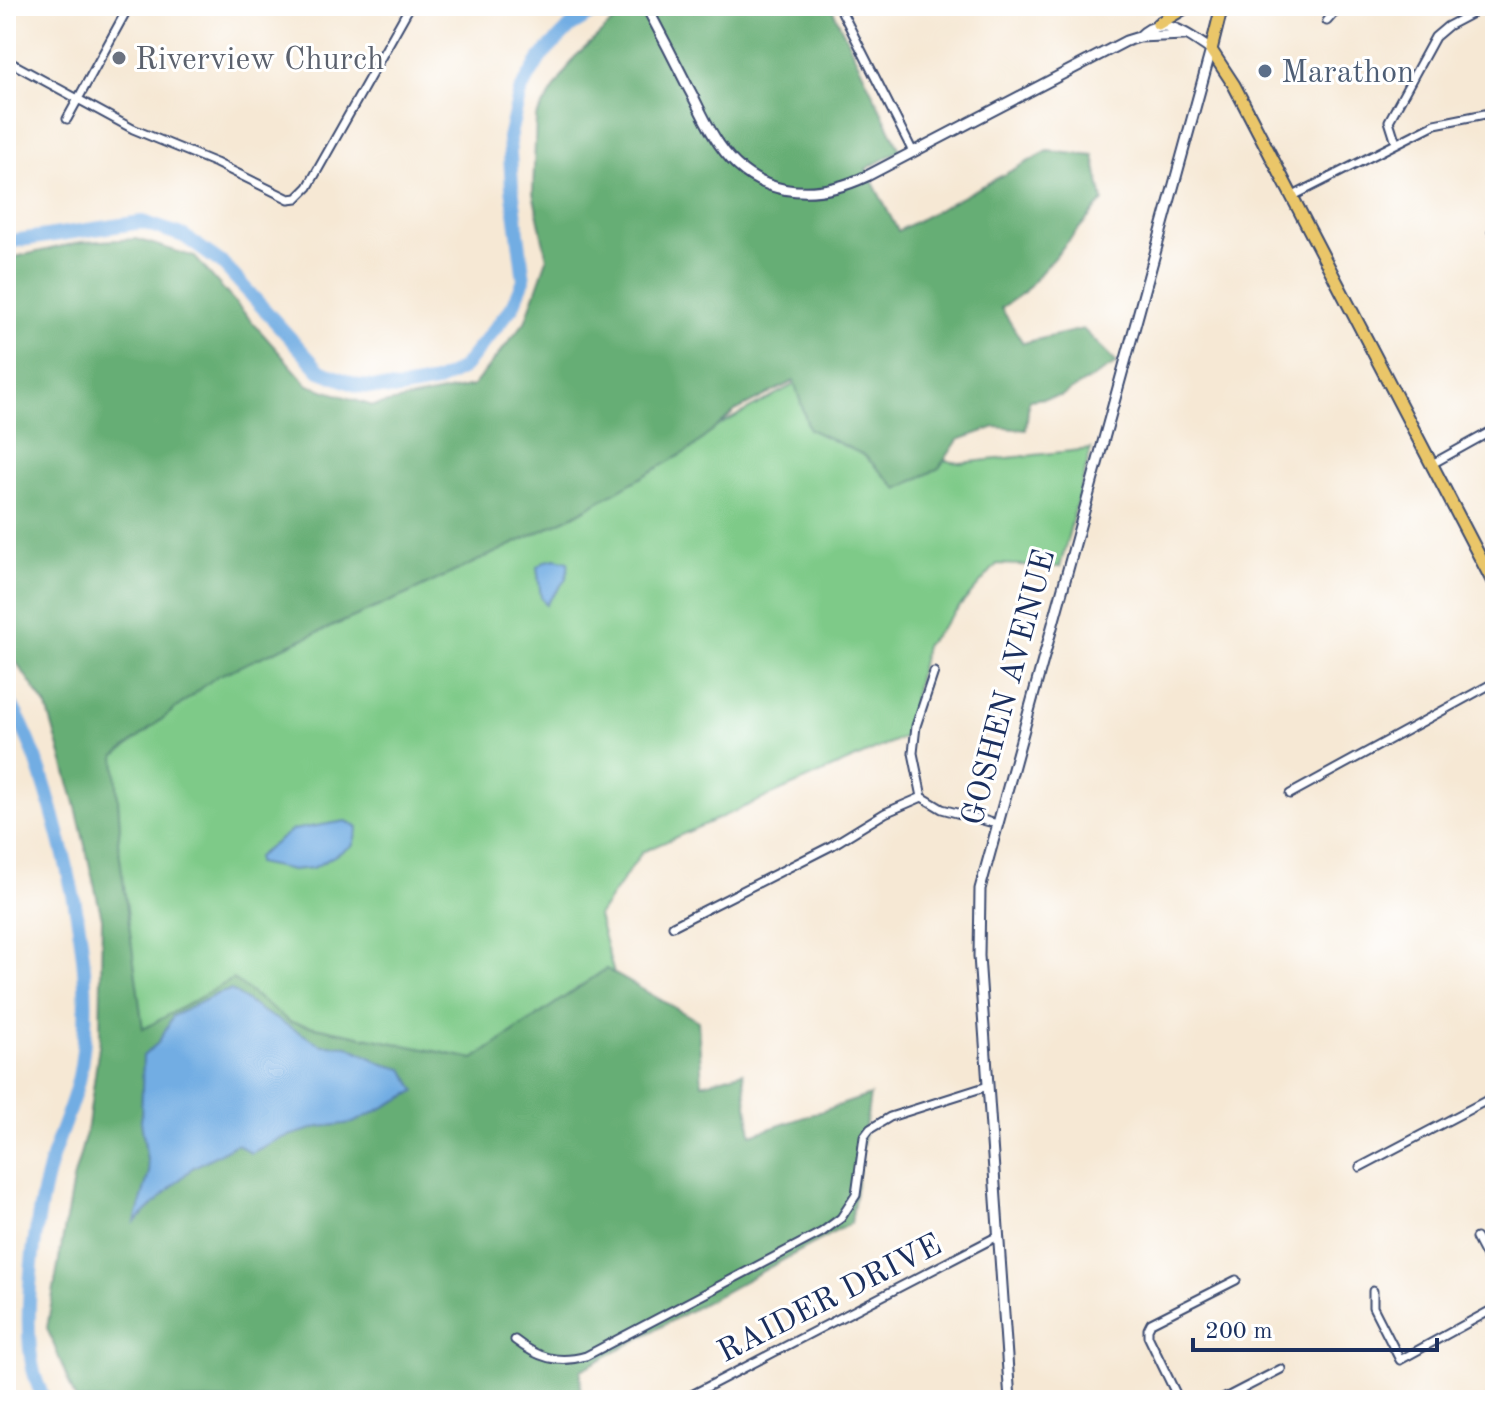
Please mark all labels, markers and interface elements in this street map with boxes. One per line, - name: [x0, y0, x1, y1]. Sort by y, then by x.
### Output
- place label: Riverview Church: [135, 45, 384, 77]
- marker: Riverview Church: [110, 49, 128, 67]
- place label: Marathon: [1281, 58, 1414, 90]
- marker: Marathon: [1256, 62, 1274, 80]
- street label: GOSHEN AVENUE: [958, 547, 1062, 829]
- street label: RAIDER DRIVE: [713, 1230, 947, 1370]
- scale bar: [1193, 1302, 1437, 1352]
- text: 200 m: [1205, 1320, 1273, 1344]

